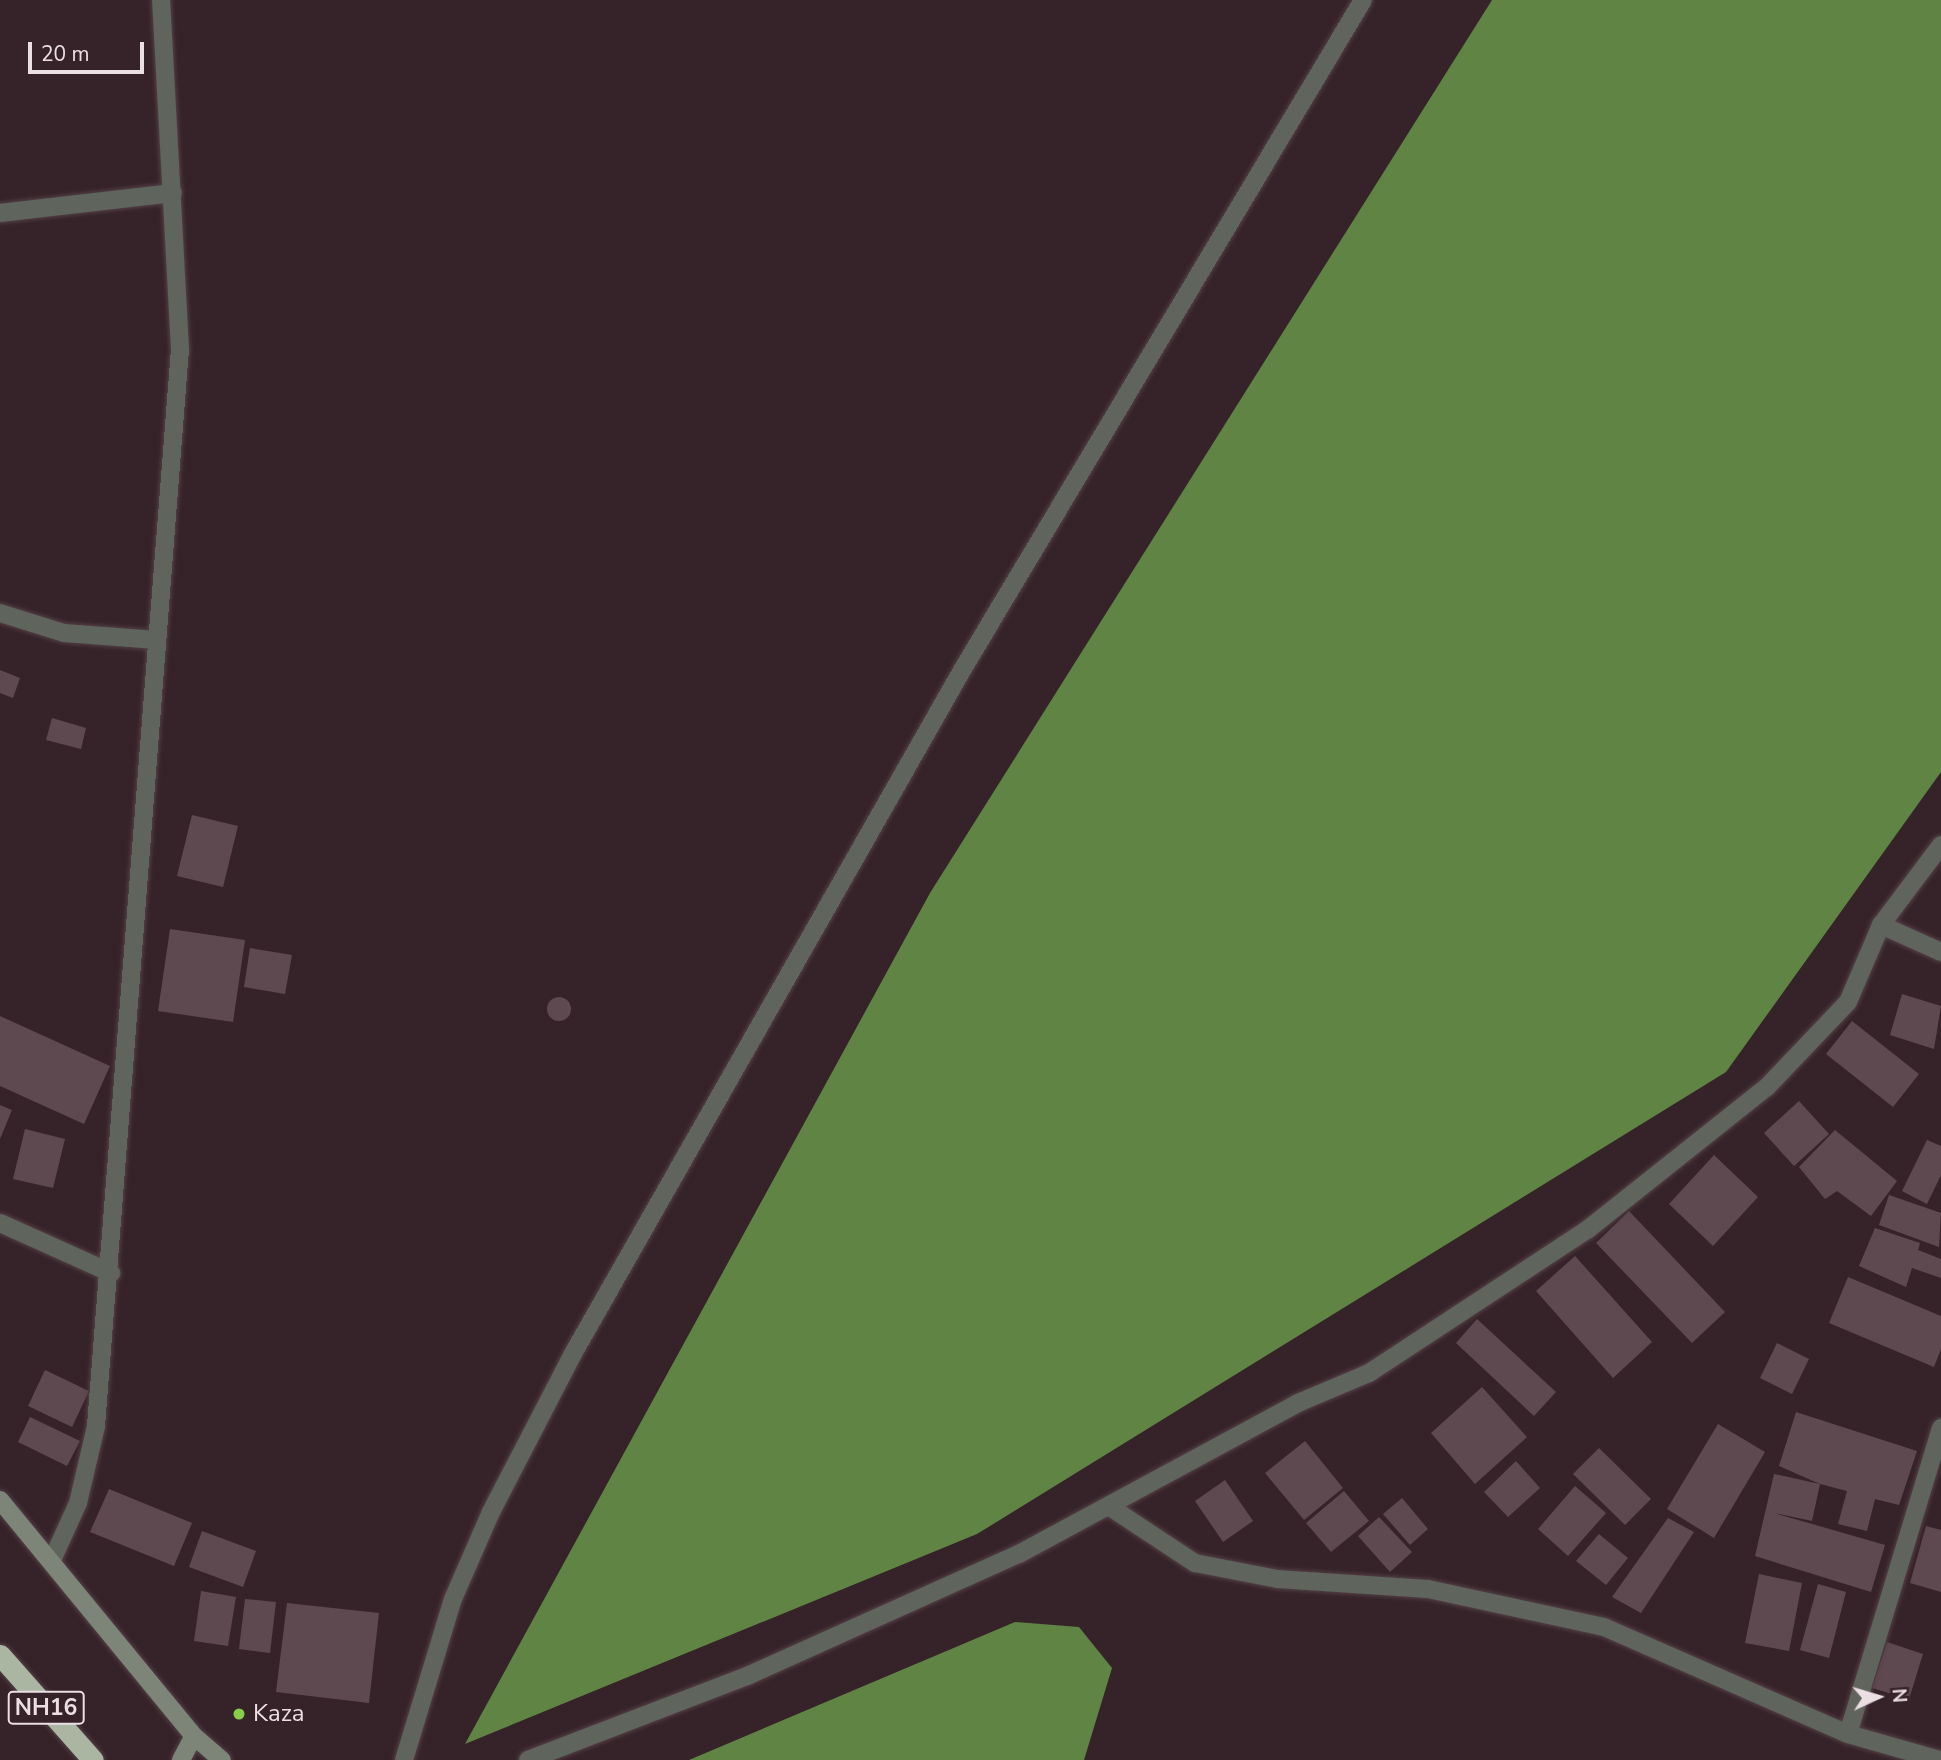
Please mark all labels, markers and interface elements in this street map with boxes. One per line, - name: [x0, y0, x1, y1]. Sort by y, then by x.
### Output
- scale bar: [32, 28, 147, 72]
- text: 20 m: [41, 40, 90, 68]
- north arrow: [1843, 1662, 1913, 1732]
- road number: NH16: [7, 1688, 84, 1728]
- text: N: [1885, 1688, 1912, 1704]
- place label: Kaza: [253, 1700, 304, 1728]
- marker: Kaza: [231, 1706, 247, 1722]

